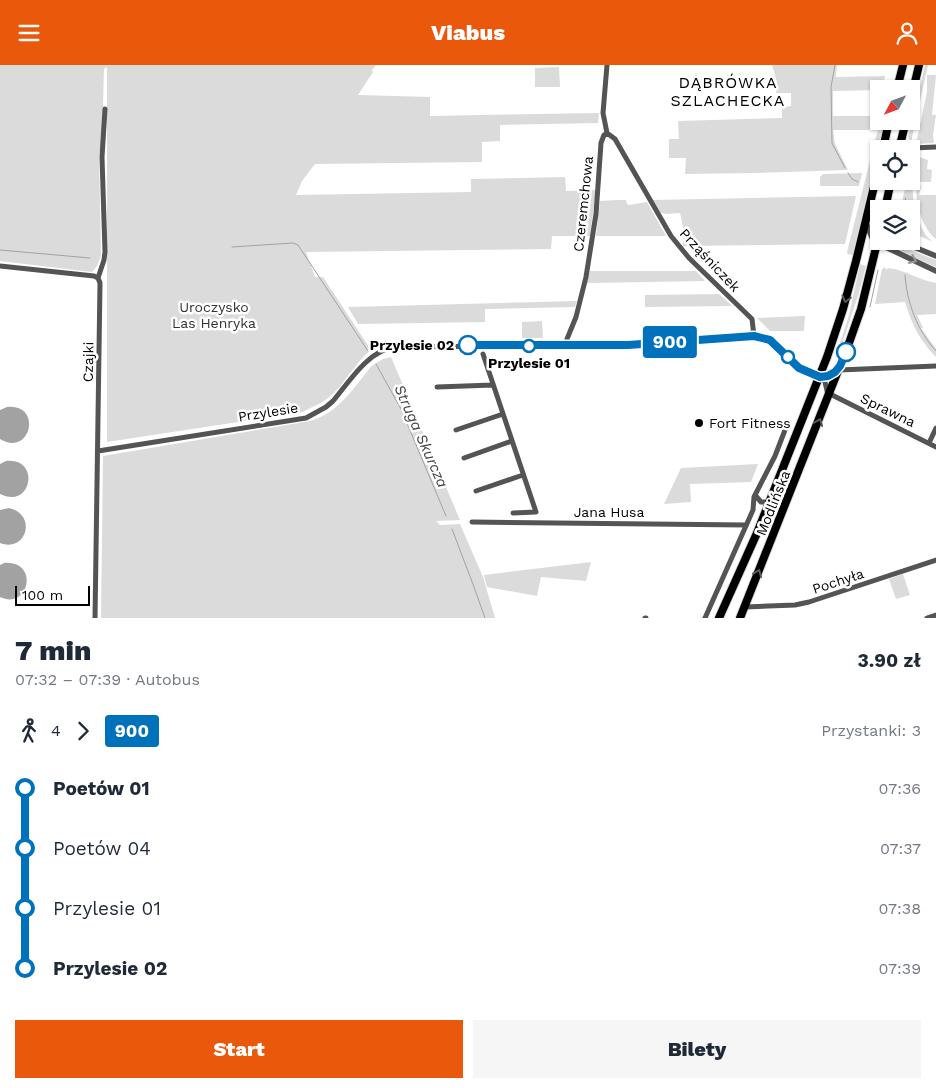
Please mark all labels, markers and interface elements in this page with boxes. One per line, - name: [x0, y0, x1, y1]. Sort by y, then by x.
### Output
- icon: menu: [15, 19, 43, 47]
- icon: person: [893, 19, 921, 47]
- text: Viabus: [431, 20, 505, 45]
- district label: DĄBRÓWKA SZLACHECKA: [671, 73, 785, 110]
- north arrow: [870, 80, 920, 130]
- map controls: [870, 80, 920, 250]
- button: locate: [870, 140, 920, 190]
- street label: Czeremchowa: [570, 155, 596, 253]
- button: layers: [870, 200, 920, 250]
- street label: Prząśniczek: [677, 225, 743, 295]
- one-way arrow: [908, 254, 917, 265]
- one-way arrow: [841, 294, 852, 303]
- park label: Uroczysko Las Henryka: [172, 299, 256, 331]
- line badge: 900: [641, 326, 699, 358]
- text: 900: [653, 331, 687, 352]
- marker: Przylesie 02: [458, 335, 478, 355]
- place label: Przylesie 02: [370, 337, 454, 353]
- marker: Przylesie 01: [522, 339, 536, 353]
- street label: Czajki: [80, 342, 96, 382]
- unlabelled marker: [836, 342, 856, 362]
- unlabelled marker: [781, 350, 795, 364]
- place label: Przylesie 01: [488, 355, 570, 371]
- water label: Struga Skurcza: [390, 382, 452, 490]
- street label: Sprawna: [858, 390, 918, 430]
- street label: Przylesie: [237, 399, 299, 425]
- place label: Fort Fitness: [709, 415, 791, 431]
- marker: Fort Fitness: [693, 417, 705, 429]
- one-way arrow: [812, 418, 823, 427]
- street label: Modlińska: [753, 468, 793, 538]
- street label: Jana Husa: [574, 504, 644, 520]
- street label: Pochyła: [810, 565, 866, 597]
- one-way arrow: [752, 569, 763, 578]
- scale bar: [15, 583, 90, 606]
- text: 100 m: [22, 587, 63, 603]
- text: 7 min: [15, 634, 91, 667]
- text: 3.90 zł: [857, 649, 921, 672]
- text: 07:32 – 07:39 · Autobus: [15, 670, 200, 689]
- icon: walk: [15, 717, 43, 745]
- icon: forward: [69, 717, 97, 745]
- text: 900: [115, 720, 149, 741]
- text: 4: [51, 721, 61, 740]
- text: Przystanki: 3: [821, 721, 921, 740]
- text: Poetów 01: [53, 777, 150, 800]
- text: 07:36: [879, 779, 921, 798]
- text: Poetów 04: [53, 837, 151, 860]
- text: 07:37: [880, 839, 921, 858]
- text: Przylesie 01: [53, 897, 161, 920]
- text: 07:38: [878, 899, 921, 918]
- text: Przylesie 02: [53, 957, 167, 980]
- text: 07:39: [878, 959, 921, 978]
- button: Start: [15, 1020, 463, 1078]
- button: Bilety: [473, 1020, 921, 1078]

